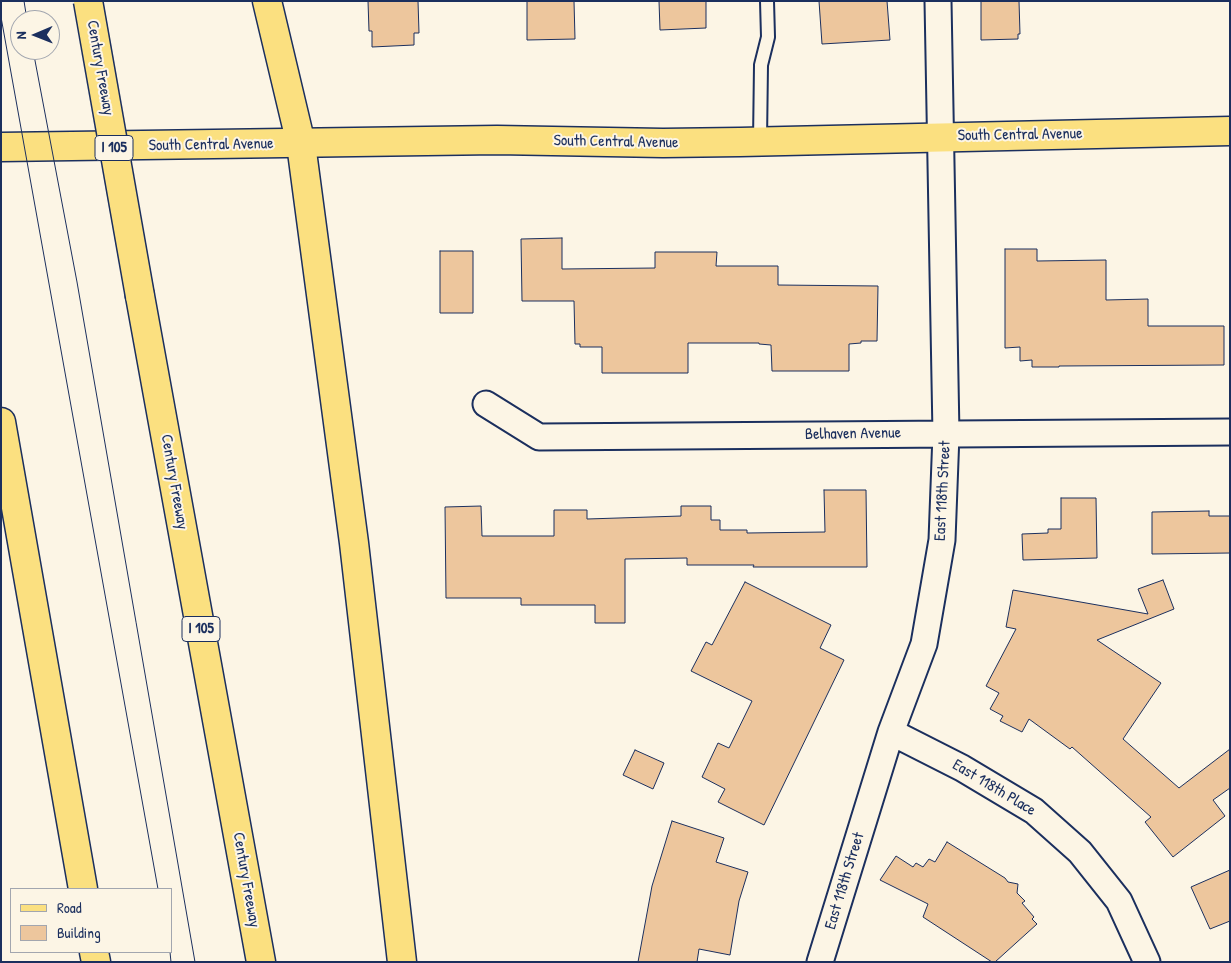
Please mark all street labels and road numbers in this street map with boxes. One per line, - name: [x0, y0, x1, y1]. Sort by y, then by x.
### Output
- street label: Century Freeway: [82, 19, 118, 117]
- street label: South Central Avenue: [957, 124, 1083, 146]
- street label: South Central Avenue: [553, 131, 679, 153]
- street label: South Central Avenue: [148, 134, 274, 156]
- road number: I 105: [95, 136, 133, 160]
- street label: Belhaven Avenue: [805, 424, 901, 444]
- street label: Century Freeway: [156, 433, 192, 531]
- street label: East 118th Street: [931, 440, 955, 542]
- road number: I 105: [182, 616, 220, 642]
- street label: East 118th Place: [949, 756, 1039, 820]
- street label: East 118th Street: [821, 830, 869, 932]
- street label: Century Freeway: [228, 831, 264, 929]

